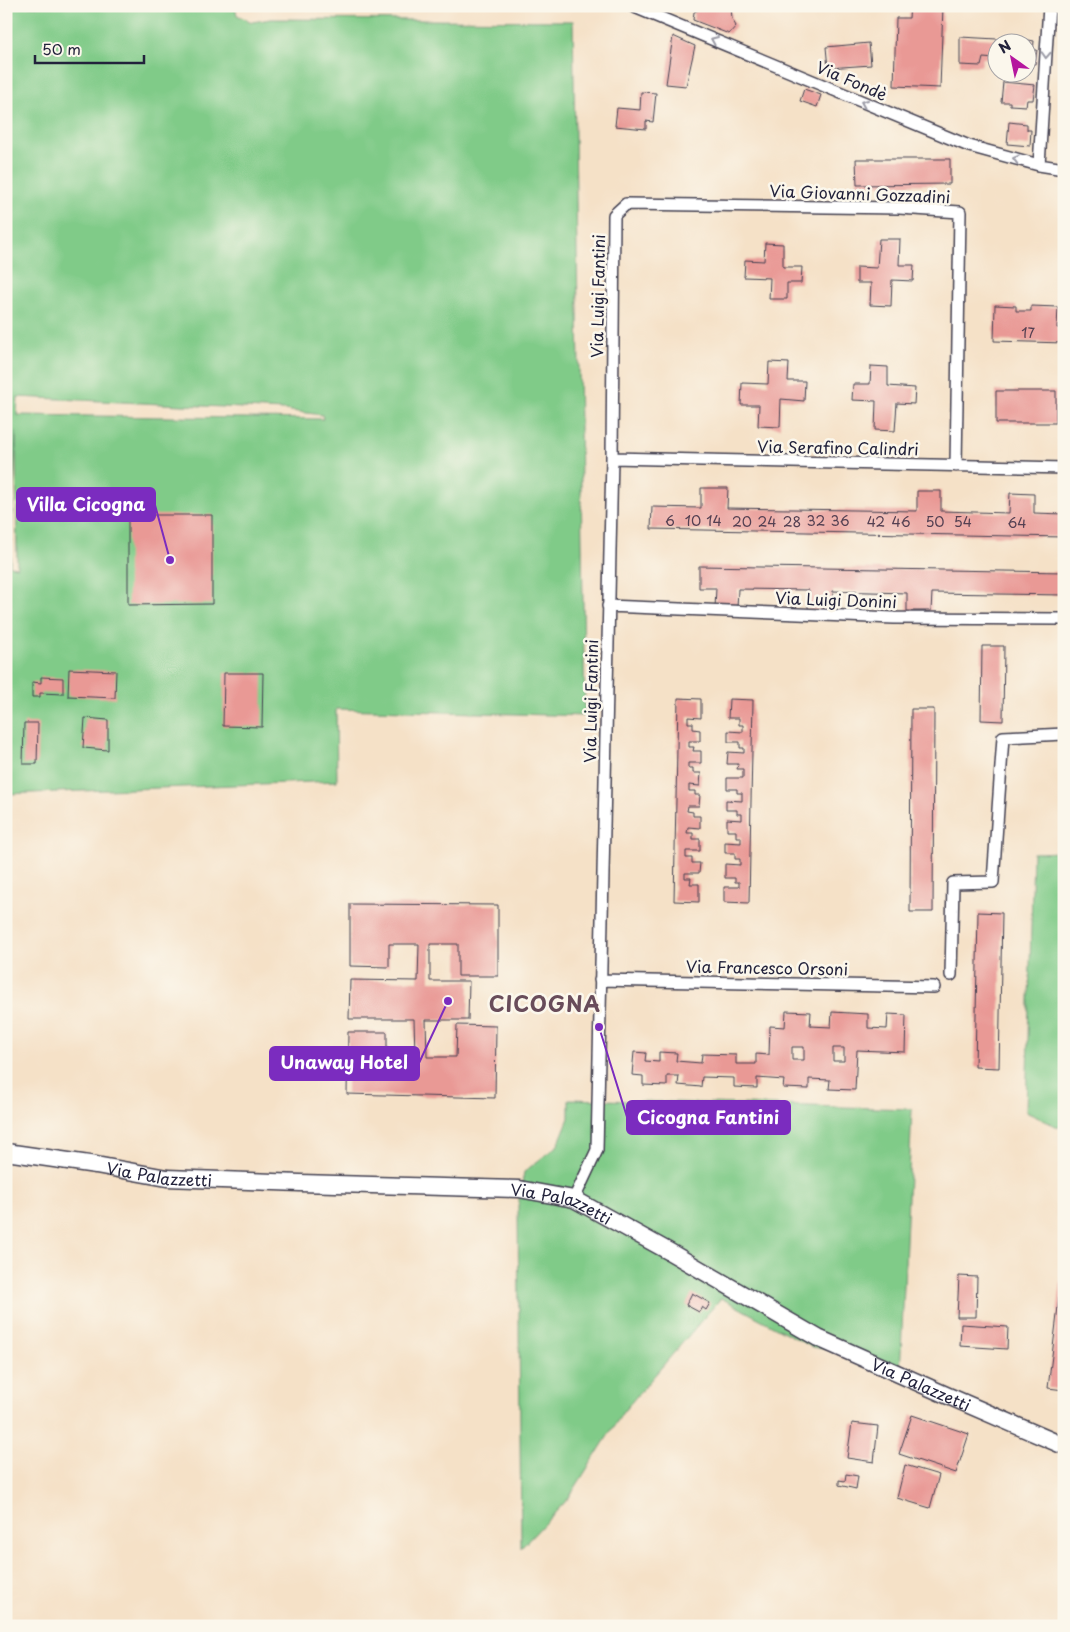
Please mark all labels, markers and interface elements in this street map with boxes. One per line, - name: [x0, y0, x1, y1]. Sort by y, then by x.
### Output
- scale bar: [35, 32, 144, 64]
- north arrow: [988, 32, 1038, 82]
- text: N: [994, 35, 1015, 59]
- one-way arrow: [710, 36, 719, 47]
- text: 50 m: [42, 37, 81, 60]
- one-way arrow: [1040, 51, 1051, 59]
- street label: Via Fondè: [813, 54, 892, 106]
- one-way arrow: [860, 98, 869, 109]
- one-way arrow: [1013, 154, 1021, 164]
- street label: Via Giovanni Gozzadini: [769, 178, 951, 208]
- street label: Via Luigi Fantini: [584, 234, 610, 358]
- house number: 17: [1021, 322, 1035, 343]
- street label: Via Serafino Calindri: [757, 434, 919, 460]
- callout: Villa Cicogna: [17, 488, 155, 521]
- text: Villa Cicogna: [27, 490, 145, 517]
- house number: 6: [665, 510, 675, 531]
- house number: 10: [685, 510, 701, 531]
- house number: 14: [706, 510, 722, 531]
- house number: 32: [807, 510, 825, 531]
- house number: 36: [830, 510, 850, 531]
- house number: 20: [732, 511, 752, 532]
- house number: 24: [758, 511, 776, 532]
- house number: 28: [783, 511, 801, 532]
- house number: 42: [867, 511, 885, 532]
- house number: 46: [891, 511, 911, 532]
- house number: 50: [925, 511, 945, 532]
- house number: 54: [954, 511, 972, 532]
- house number: 64: [1007, 512, 1027, 533]
- street label: Via Luigi Donini: [775, 585, 897, 613]
- street label: Via Luigi Fantini: [577, 639, 603, 763]
- street label: Via Francesco Orsoni: [686, 954, 848, 980]
- district label: CICOGNA: [489, 987, 601, 1019]
- callout: Unaway Hotel: [270, 1047, 419, 1080]
- text: Unaway Hotel: [280, 1048, 408, 1075]
- callout: Cicogna Fantini: [627, 1101, 790, 1134]
- text: Cicogna Fantini: [637, 1103, 779, 1130]
- street label: Via Palazzetti: [105, 1155, 212, 1192]
- street label: Via Palazzetti: [510, 1177, 616, 1230]
- street label: Via Palazzetti: [868, 1351, 975, 1416]

